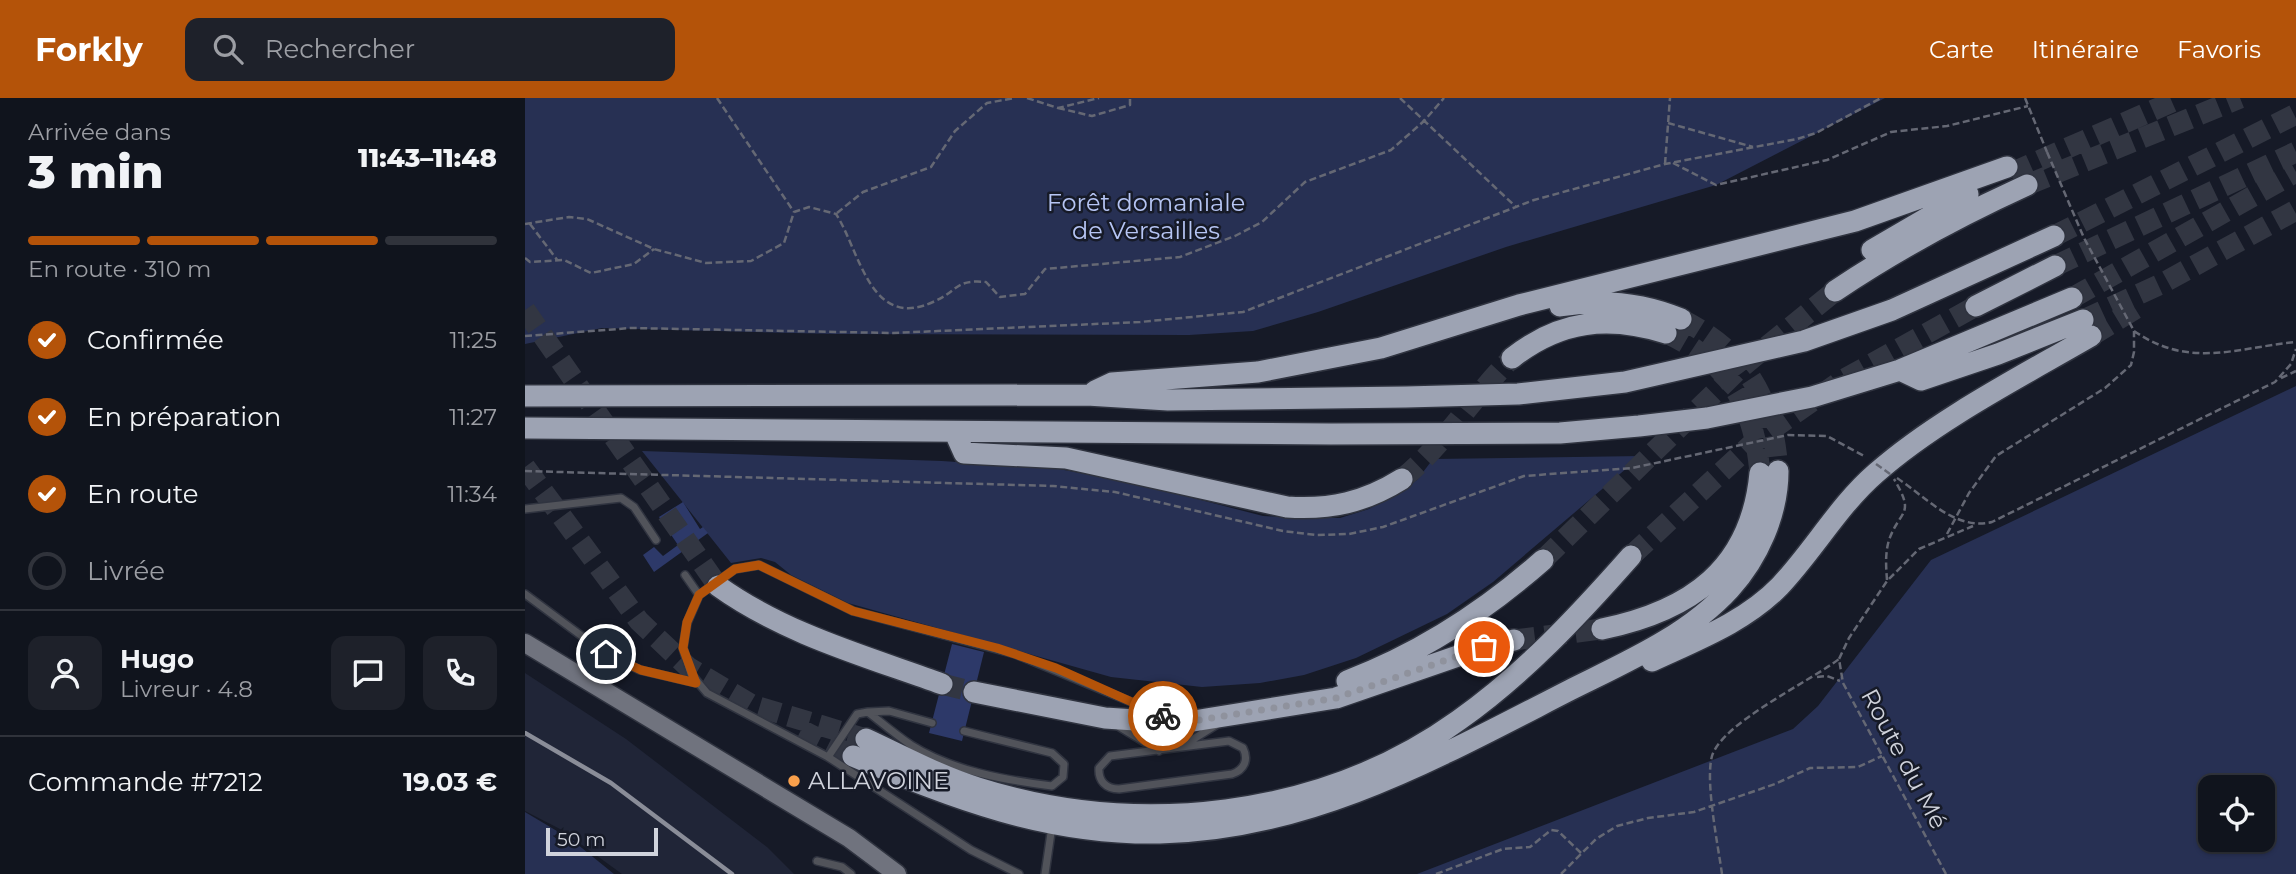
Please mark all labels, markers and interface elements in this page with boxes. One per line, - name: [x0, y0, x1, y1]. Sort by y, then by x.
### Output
- search box: [185, 18, 675, 81]
- text: Forkly: [35, 29, 143, 69]
- icon: search: [209, 30, 247, 68]
- text: Rechercher: [265, 33, 415, 65]
- text: Carte: [1929, 35, 1994, 64]
- text: Itinéraire: [2032, 35, 2139, 64]
- text: Favoris: [2177, 35, 2261, 64]
- text: Arrivée dans: [28, 118, 171, 146]
- text: 11:43–11:48: [358, 142, 497, 174]
- text: 3 min: [28, 143, 164, 200]
- park label: Forêt domaniale de Versailles: [1047, 188, 1245, 245]
- text: En route · 310 m: [28, 255, 211, 283]
- icon: check: [28, 321, 66, 359]
- text: Confirmée: [87, 324, 224, 356]
- text: 11:25: [449, 326, 497, 354]
- icon: check: [28, 398, 66, 436]
- text: En préparation: [87, 401, 281, 433]
- text: 11:27: [449, 403, 497, 431]
- icon: check: [28, 475, 66, 513]
- text: En route: [87, 478, 198, 510]
- text: 11:34: [447, 480, 497, 508]
- text: Livrée: [87, 555, 165, 587]
- pin: [1454, 617, 1514, 677]
- pin: [576, 624, 636, 684]
- icon: bag: [1465, 628, 1503, 666]
- icon: home: [587, 635, 625, 673]
- button: person: [28, 636, 102, 710]
- button: chat: [331, 636, 405, 710]
- button: phone: [423, 636, 497, 710]
- text: Hugo: [120, 643, 194, 675]
- text: Livreur · 4.8: [120, 675, 253, 703]
- courier: [1128, 681, 1198, 751]
- street label: Route du Mé: [1855, 684, 1954, 834]
- icon: bike: [1144, 697, 1182, 735]
- text: Commande #7212: [28, 766, 263, 798]
- text: 19.03 €: [403, 766, 497, 798]
- place label: ALLAVOINE: [808, 766, 949, 795]
- marker: ALLAVOINE: [786, 773, 802, 789]
- map controls: [2198, 775, 2275, 852]
- button: locate: [2198, 775, 2275, 852]
- scale bar: [546, 825, 658, 857]
- text: 50 m: [557, 828, 605, 851]

